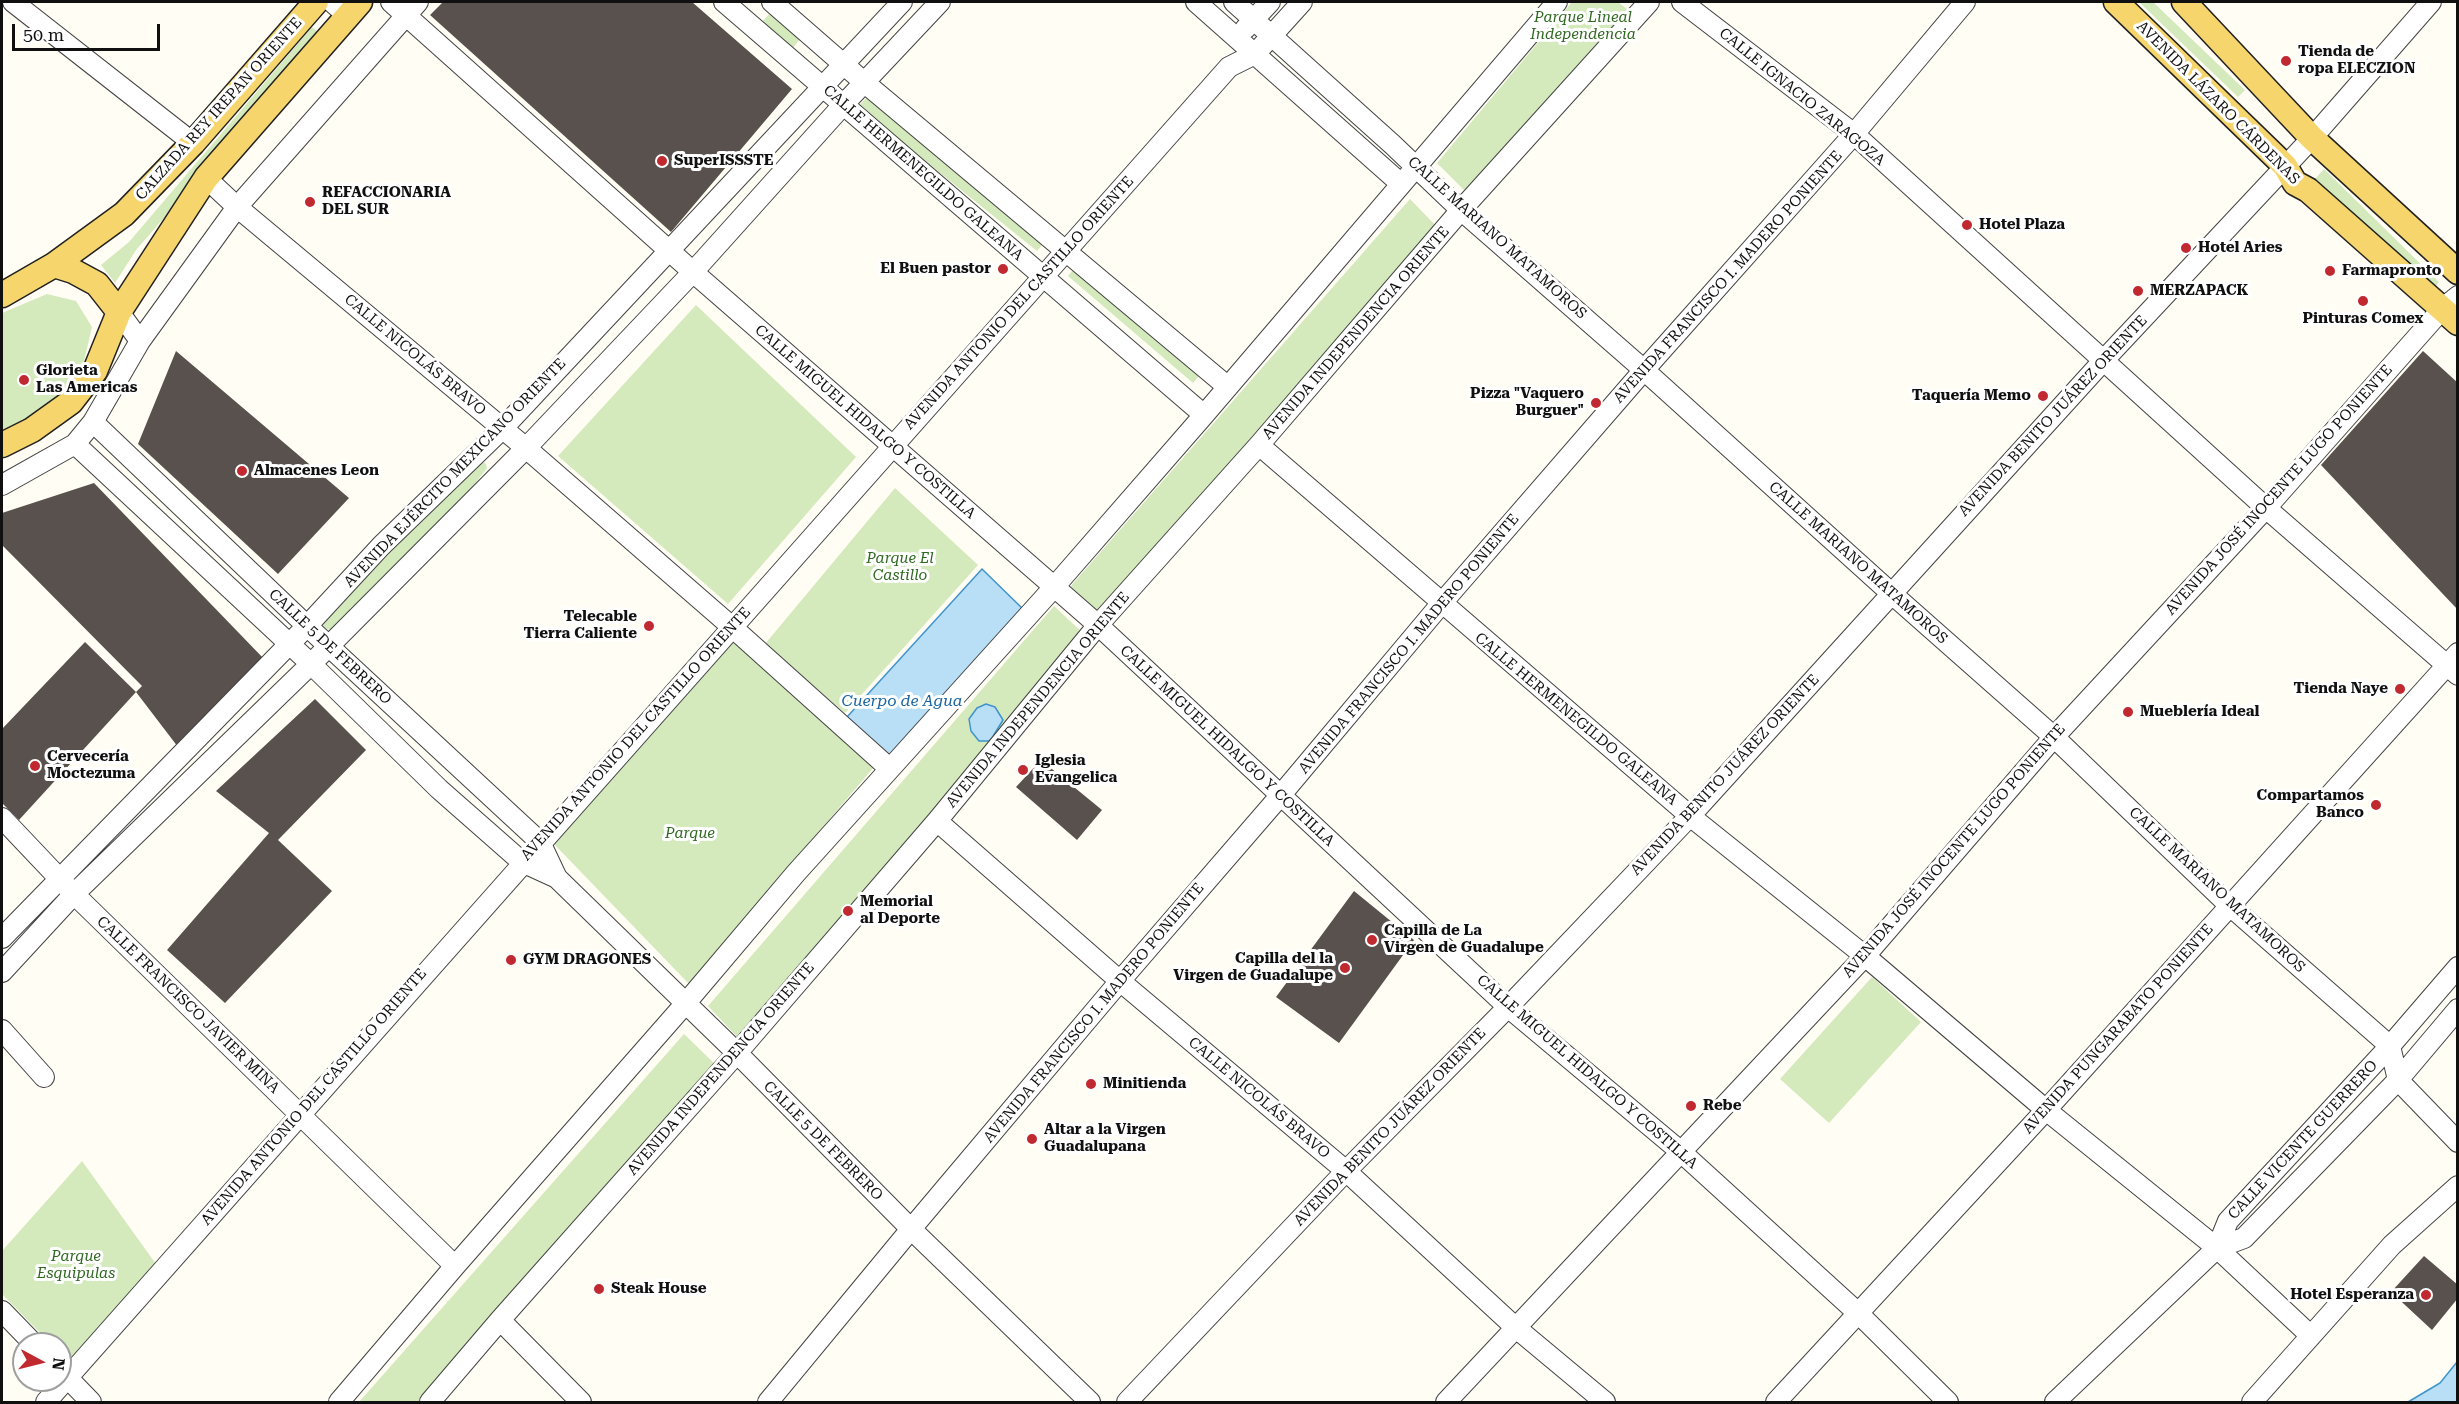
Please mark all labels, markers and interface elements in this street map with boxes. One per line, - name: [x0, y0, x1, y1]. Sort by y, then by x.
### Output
- park label: Parque Lineal Independencia: [1530, 9, 1636, 44]
- scale bar: [15, 12, 164, 50]
- street label: CALZADA REY IREPAN ORIENTE: [132, 14, 306, 204]
- street label: AVENIDA LÁZARO CÁRDENAS: [2133, 18, 2303, 188]
- text: 50 m: [23, 24, 64, 45]
- street label: CALLE IGNACIO ZARAGOZA: [1715, 24, 1889, 170]
- place label: Tienda de ropa ELECZION: [2298, 43, 2415, 78]
- marker: Tienda de ropa ELECZION: [2279, 54, 2293, 68]
- street label: CALLE HERMENEGILDO GALEANA: [819, 81, 1027, 265]
- street label: AVENIDA FRANCISCO I. MADERO PONIENTE: [1610, 147, 1846, 407]
- place label: SuperISSSTE: [674, 152, 773, 170]
- street label: CALLE MARIANO MATAMOROS: [1404, 153, 1590, 323]
- marker: SuperISSSTE: [655, 154, 669, 168]
- street label: AVENIDA ANTONIO DEL CASTILLO ORIENTE: [900, 173, 1138, 433]
- place label: REFACCIONARIA DEL SUR: [322, 184, 451, 219]
- marker: REFACCIONARIA DEL SUR: [303, 195, 317, 209]
- place label: Hotel Plaza: [1979, 216, 2065, 234]
- marker: Hotel Plaza: [1960, 218, 1974, 232]
- street label: AVENIDA INDEPENDENCIA ORIENTE: [1259, 223, 1453, 443]
- place label: Hotel Aries: [2198, 239, 2282, 257]
- marker: Hotel Aries: [2179, 241, 2193, 255]
- place label: El Buen pastor: [880, 260, 991, 278]
- marker: El Buen pastor: [996, 262, 1010, 276]
- place label: Farmapronto: [2342, 262, 2442, 280]
- marker: Farmapronto: [2323, 264, 2337, 278]
- place label: MERZAPACK: [2150, 282, 2248, 300]
- marker: MERZAPACK: [2131, 284, 2145, 298]
- street label: CALLE NICOLÁS BRAVO: [341, 291, 489, 419]
- marker: Pinturas Comex: [2356, 294, 2370, 308]
- place label: Pinturas Comex: [2303, 310, 2423, 328]
- street label: AVENIDA BENITO JUÁREZ ORIENTE: [1955, 312, 2151, 520]
- street label: CALLE MIGUEL HIDALGO Y COSTILLA: [751, 321, 979, 523]
- street label: AVENIDA EJÉRCITO MEXICANO ORIENTE: [340, 355, 570, 591]
- street label: AVENIDA JOSÉ INOCENTE LUGO PONIENTE: [2162, 361, 2396, 619]
- place label: Glorieta Las Americas: [36, 362, 137, 397]
- marker: Glorieta Las Americas: [17, 373, 31, 387]
- place label: Pizza "Vaquero Burguer": [1470, 385, 1584, 420]
- place label: Taquería Memo: [1912, 387, 2031, 405]
- marker: Taquería Memo: [2036, 389, 2050, 403]
- marker: Pizza "Vaquero Burguer": [1589, 396, 1603, 410]
- place label: Almacenes Leon: [254, 462, 379, 480]
- marker: Almacenes Leon: [235, 464, 249, 478]
- street label: CALLE MARIANO MATAMOROS: [1765, 478, 1951, 648]
- street label: AVENIDA FRANCISCO I. MADERO PONIENTE: [1295, 511, 1523, 777]
- park label: Parque El Castillo: [866, 550, 934, 585]
- street label: CALLE 5 DE FEBRERO: [265, 585, 395, 709]
- street label: AVENIDA INDEPENDENCIA ORIENTE: [942, 589, 1134, 811]
- street label: AVENIDA ANTONIO DEL CASTILLO ORIENTE: [517, 604, 755, 864]
- place label: Telecable Tierra Caliente: [524, 608, 637, 643]
- marker: Telecable Tierra Caliente: [642, 619, 656, 633]
- street label: CALLE HERMENEGILDO GALEANA: [1471, 629, 1681, 809]
- street label: CALLE MIGUEL HIDALGO Y COSTILLA: [1116, 642, 1338, 850]
- street label: AVENIDA BENITO JUÁREZ ORIENTE: [1627, 671, 1823, 879]
- place label: Tienda Naye: [2293, 680, 2388, 698]
- marker: Tienda Naye: [2393, 682, 2407, 696]
- water label: Cuerpo de Agua: [842, 691, 962, 711]
- place label: Mueblería Ideal: [2140, 703, 2259, 721]
- marker: Mueblería Ideal: [2121, 705, 2135, 719]
- street label: AVENIDA JOSÉ INOCENTE LUGO PONIENTE: [1839, 720, 2069, 982]
- place label: Cervecería Moctezuma: [47, 748, 135, 783]
- place label: Iglesia Evangelica: [1035, 752, 1117, 787]
- marker: Cervecería Moctezuma: [28, 759, 42, 773]
- marker: Iglesia Evangelica: [1016, 763, 1030, 777]
- place label: Compartamos Banco: [2257, 787, 2364, 822]
- marker: Compartamos Banco: [2369, 798, 2383, 812]
- street label: CALLE MARIANO MATAMOROS: [2125, 804, 2309, 976]
- park label: Parque: [665, 825, 715, 843]
- street label: AVENIDA FRANCISCO I. MADERO PONIENTE: [980, 880, 1208, 1146]
- place label: Memorial al Deporte: [860, 893, 940, 928]
- marker: Memorial al Deporte: [841, 904, 855, 918]
- street label: CALLE FRANCISCO JAVIER MINA: [93, 913, 283, 1097]
- street label: AVENIDA PUNGARABATO PONIENTE: [2019, 920, 2217, 1138]
- place label: Capilla de La Virgen de Guadalupe: [1384, 922, 1544, 957]
- marker: Capilla de La Virgen de Guadalupe: [1365, 933, 1379, 947]
- place label: Capilla del la Virgen de Guadalupe: [1173, 950, 1333, 985]
- place label: GYM DRAGONES: [523, 951, 651, 969]
- marker: GYM DRAGONES: [504, 953, 518, 967]
- street label: AVENIDA INDEPENDENCIA ORIENTE: [624, 959, 818, 1179]
- marker: Capilla del la Virgen de Guadalupe: [1338, 961, 1352, 975]
- street label: AVENIDA ANTONIO DEL CASTILLO ORIENTE: [197, 965, 431, 1229]
- street label: CALLE MIGUEL HIDALGO Y COSTILLA: [1473, 971, 1701, 1173]
- street label: AVENIDA BENITO JUÁREZ ORIENTE: [1290, 1024, 1490, 1230]
- street label: CALLE NICOLÁS BRAVO: [1185, 1034, 1333, 1162]
- street label: CALLE VICENTE GUERRERO: [2224, 1057, 2382, 1223]
- place label: Minitienda: [1103, 1075, 1186, 1093]
- marker: Minitienda: [1084, 1077, 1098, 1091]
- street label: CALLE 5 DE FEBRERO: [760, 1078, 886, 1204]
- place label: Rebe: [1703, 1097, 1741, 1115]
- marker: Rebe: [1684, 1099, 1698, 1113]
- place label: Altar a la Virgen Guadalupana: [1044, 1121, 1166, 1156]
- marker: Altar a la Virgen Guadalupana: [1025, 1132, 1039, 1146]
- park label: Parque Esquipulas: [37, 1248, 115, 1283]
- place label: Steak House: [611, 1280, 706, 1298]
- marker: Steak House: [592, 1282, 606, 1296]
- place label: Hotel Esperanza: [2290, 1286, 2414, 1304]
- marker: Hotel Esperanza: [2419, 1288, 2433, 1302]
- north arrow: [12, 1332, 72, 1392]
- text: N: [48, 1357, 69, 1371]

